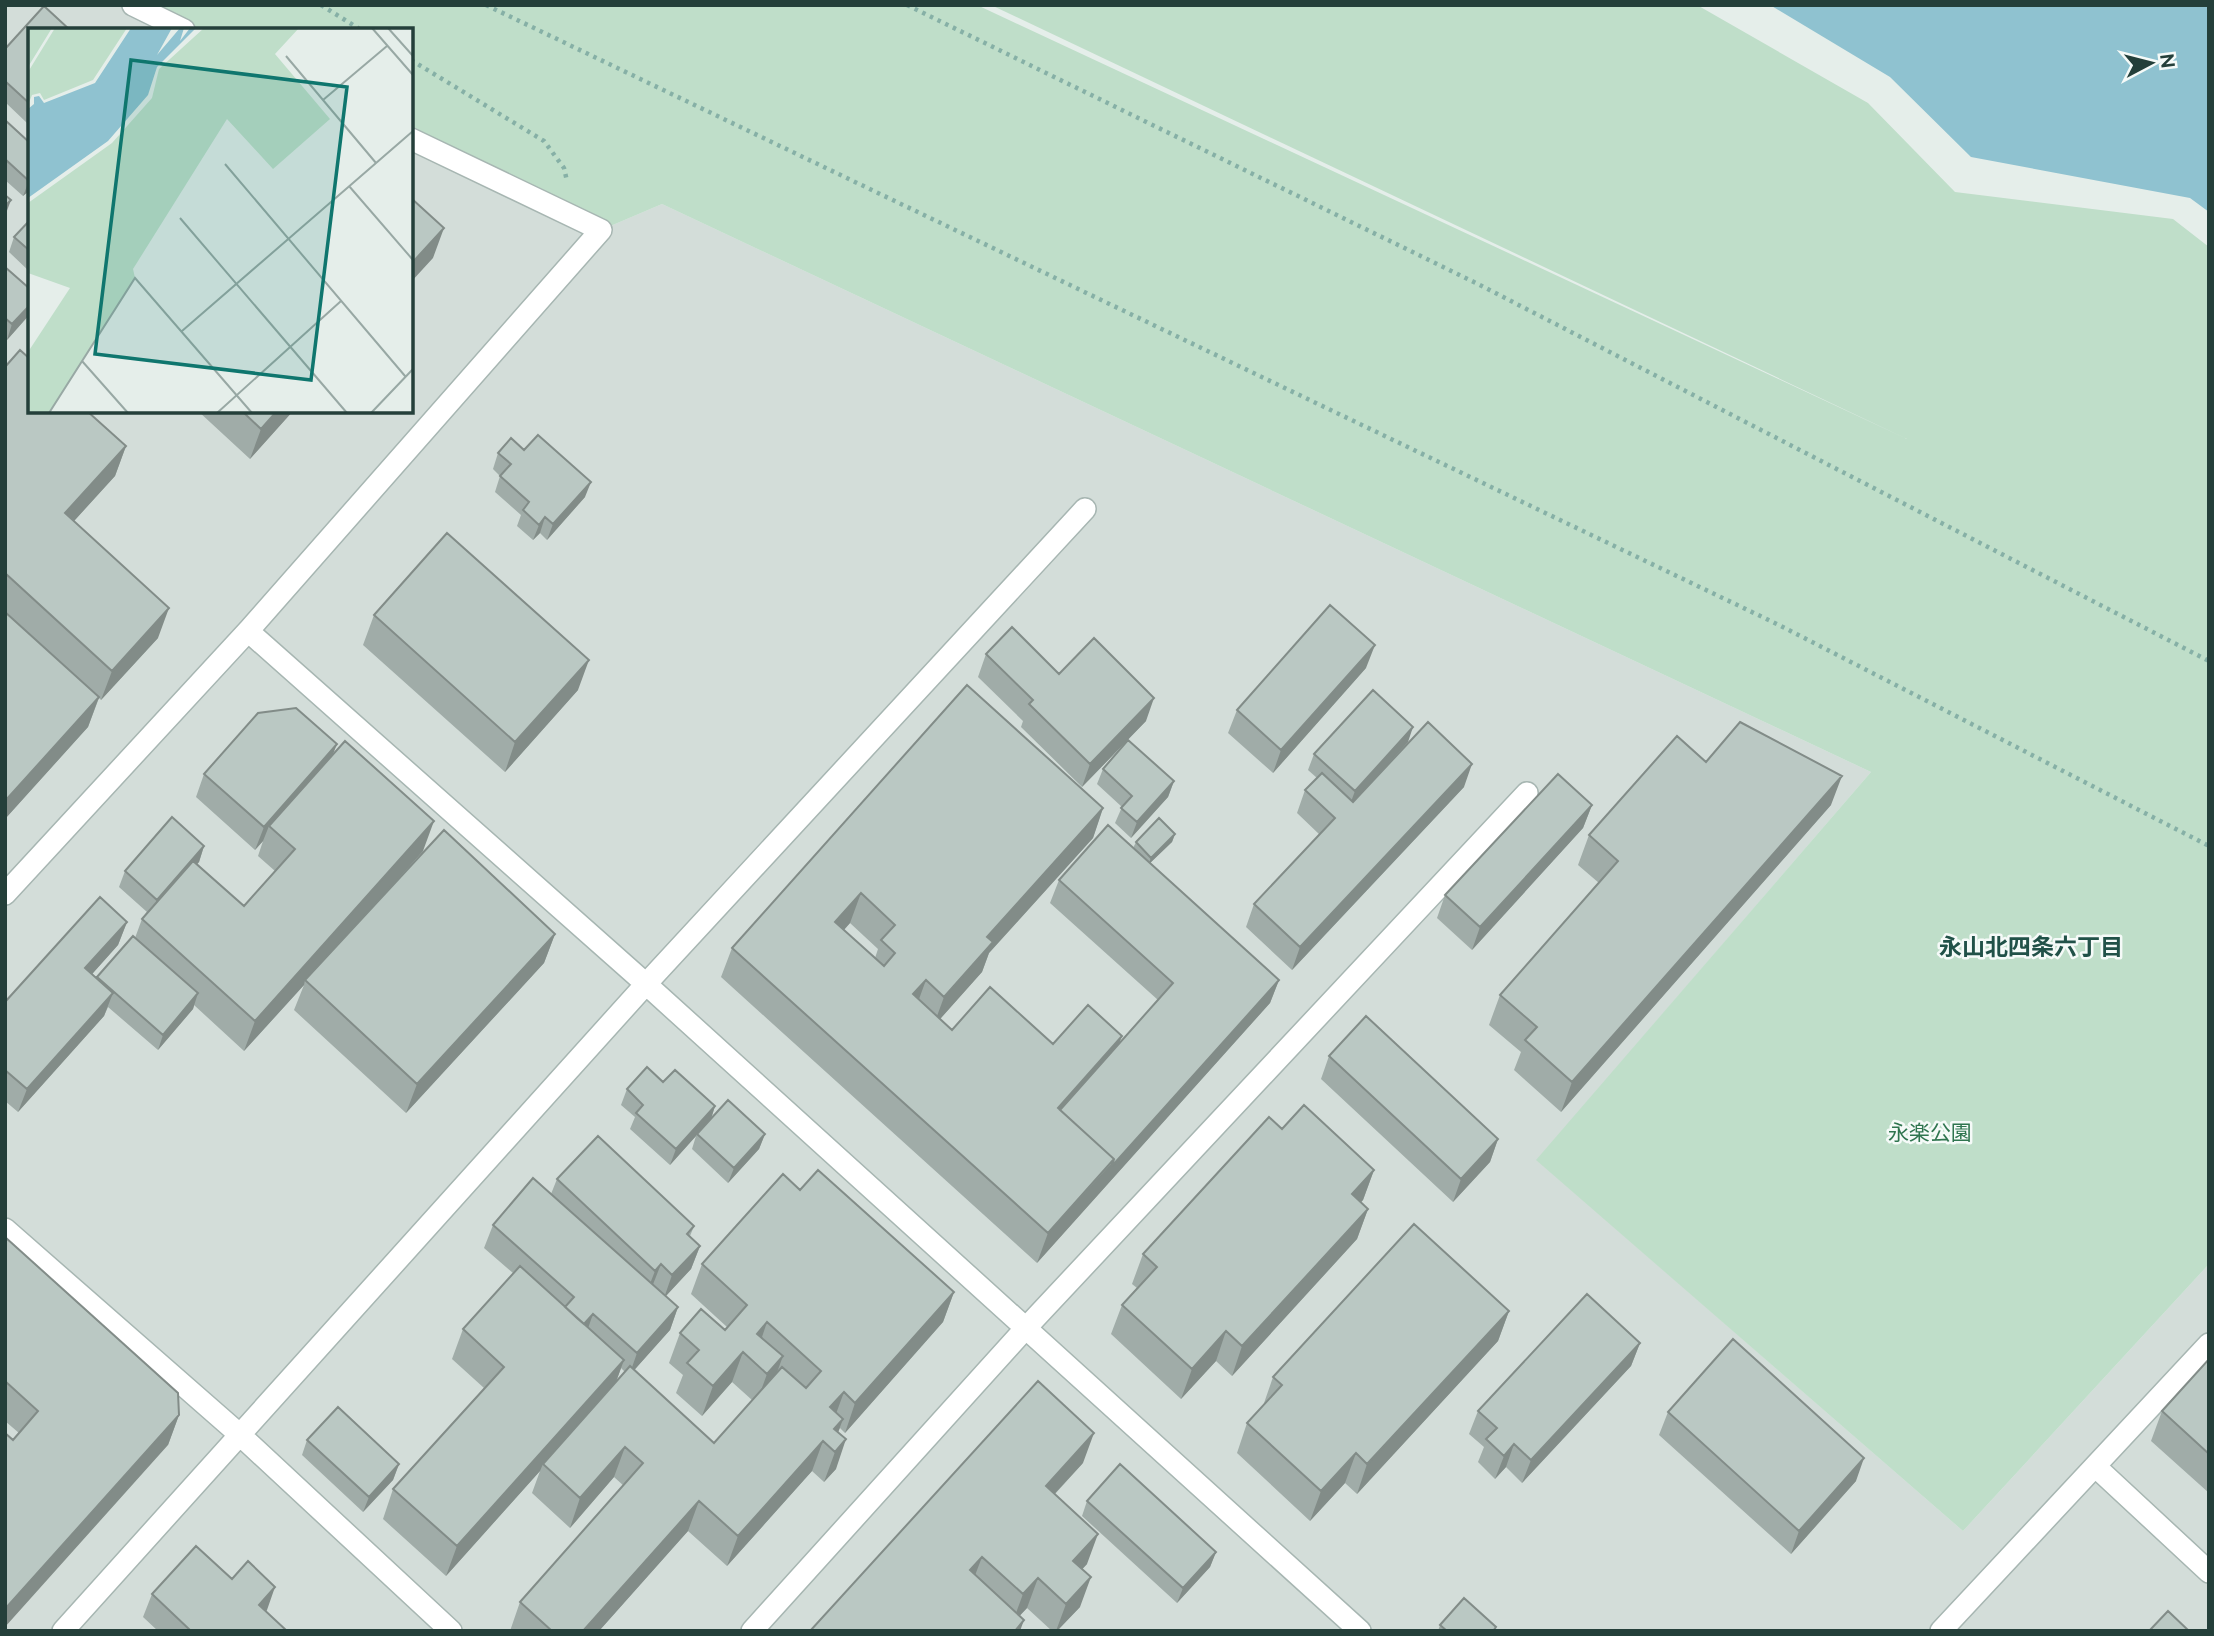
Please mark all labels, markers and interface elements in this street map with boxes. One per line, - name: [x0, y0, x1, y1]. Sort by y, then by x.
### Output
- inset map: [28, 28, 413, 413]
- north arrow: [2116, 28, 2186, 98]
- text: N: [2156, 52, 2180, 69]
- district label: 永山北四条六丁目: [1939, 933, 2123, 960]
- park label: 永楽公園: [1888, 1120, 1972, 1145]

